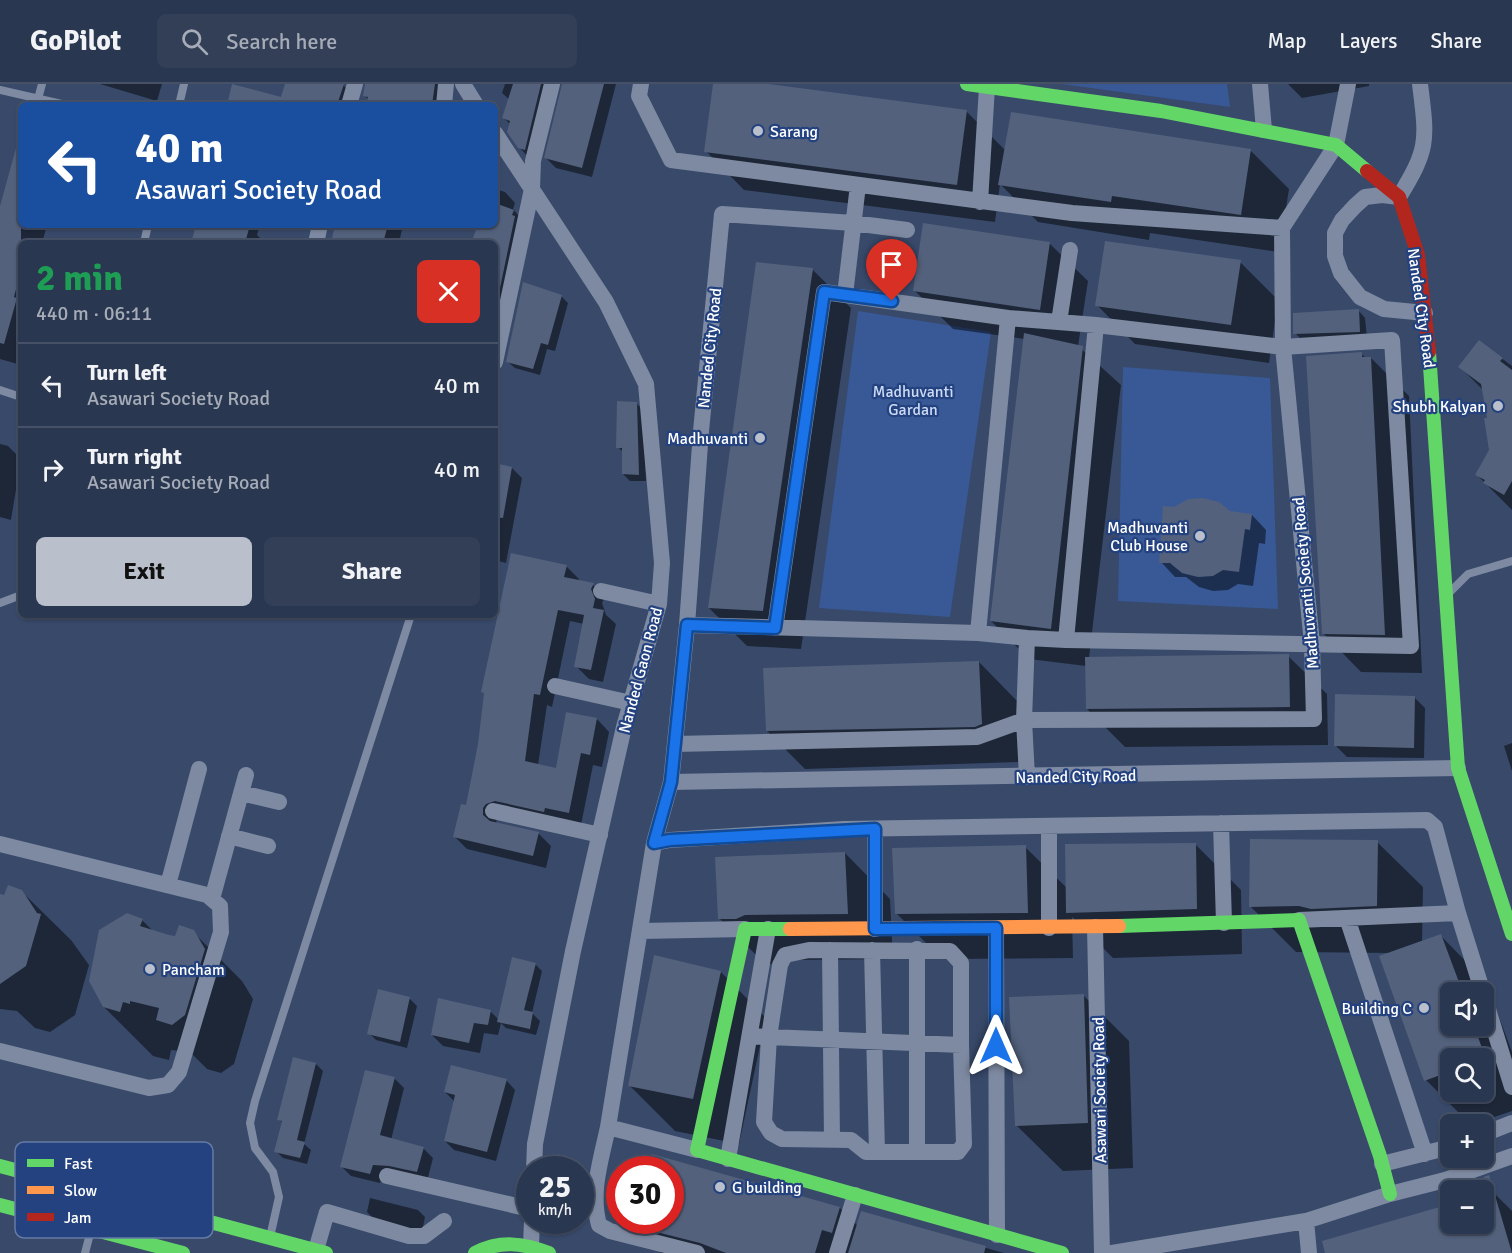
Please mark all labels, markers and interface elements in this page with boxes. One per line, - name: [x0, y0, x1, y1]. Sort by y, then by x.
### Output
- search box: [157, 14, 577, 68]
- text: GoPilot: [30, 24, 121, 58]
- icon: search: [178, 25, 211, 58]
- text: Search here: [226, 28, 337, 55]
- text: Map: [1268, 28, 1306, 54]
- text: Layers: [1339, 28, 1397, 54]
- text: Share: [1430, 28, 1482, 54]
- place label: Sarang: [770, 122, 818, 142]
- text: 40 m: [135, 123, 224, 174]
- marker: Sarang: [751, 124, 765, 138]
- icon: left: [36, 126, 114, 204]
- text: Asawari Society Road: [135, 174, 382, 207]
- pin: [866, 239, 917, 301]
- street label: Nanded City Road: [1403, 247, 1439, 369]
- icon: arrive: [875, 248, 908, 281]
- text: 2 min: [36, 256, 123, 301]
- button: close: [417, 260, 480, 323]
- street label: Nanded City Road: [694, 287, 726, 409]
- text: 440 m · 06:11: [36, 301, 152, 326]
- text: Turn left: [87, 359, 167, 386]
- icon: left: [36, 369, 69, 402]
- text: 40 m: [434, 372, 480, 399]
- park label: Madhuvanti Gardan: [872, 382, 954, 420]
- text: Asawari Society Road: [87, 386, 270, 411]
- place label: Shubh Kalyan: [1393, 397, 1486, 417]
- marker: Shubh Kalyan: [1491, 399, 1505, 413]
- place label: Madhuvanti: [667, 429, 748, 449]
- marker: Madhuvanti: [753, 431, 767, 445]
- text: Turn right: [87, 443, 182, 470]
- icon: right: [36, 453, 69, 486]
- text: 40 m: [434, 456, 480, 483]
- text: Asawari Society Road: [87, 470, 270, 495]
- street label: Madhuvanti Society Road: [1289, 496, 1323, 670]
- place label: Madhuvanti Club House: [1107, 518, 1188, 556]
- marker: Madhuvanti Club House: [1193, 529, 1207, 543]
- button: Exit: [36, 537, 252, 606]
- button: Share: [264, 537, 480, 606]
- street label: Nanded Gaon Road: [615, 605, 667, 735]
- street label: Nanded City Road: [1015, 766, 1137, 788]
- place label: Pancham: [162, 960, 225, 980]
- marker: Pancham: [143, 962, 157, 976]
- map controls: [1440, 982, 1494, 1234]
- button: sound: [1440, 982, 1494, 1036]
- place label: Building C: [1342, 999, 1412, 1019]
- marker: Building C: [1417, 1001, 1431, 1015]
- position arrow: [964, 1014, 1028, 1078]
- street label: Asawari Society Road: [1089, 1017, 1111, 1163]
- button: search: [1440, 1048, 1494, 1102]
- button: +: [1440, 1114, 1494, 1168]
- legend: [15, 1142, 213, 1238]
- text: Fast: [64, 1154, 93, 1174]
- speed limit sign: 30: [606, 1156, 684, 1234]
- text: 25: [539, 1169, 571, 1206]
- place label: G building: [732, 1178, 802, 1198]
- marker: G building: [713, 1180, 727, 1194]
- button: −: [1440, 1180, 1494, 1234]
- text: Slow: [64, 1181, 98, 1201]
- text: km/h: [538, 1201, 572, 1219]
- text: Jam: [64, 1208, 92, 1228]

